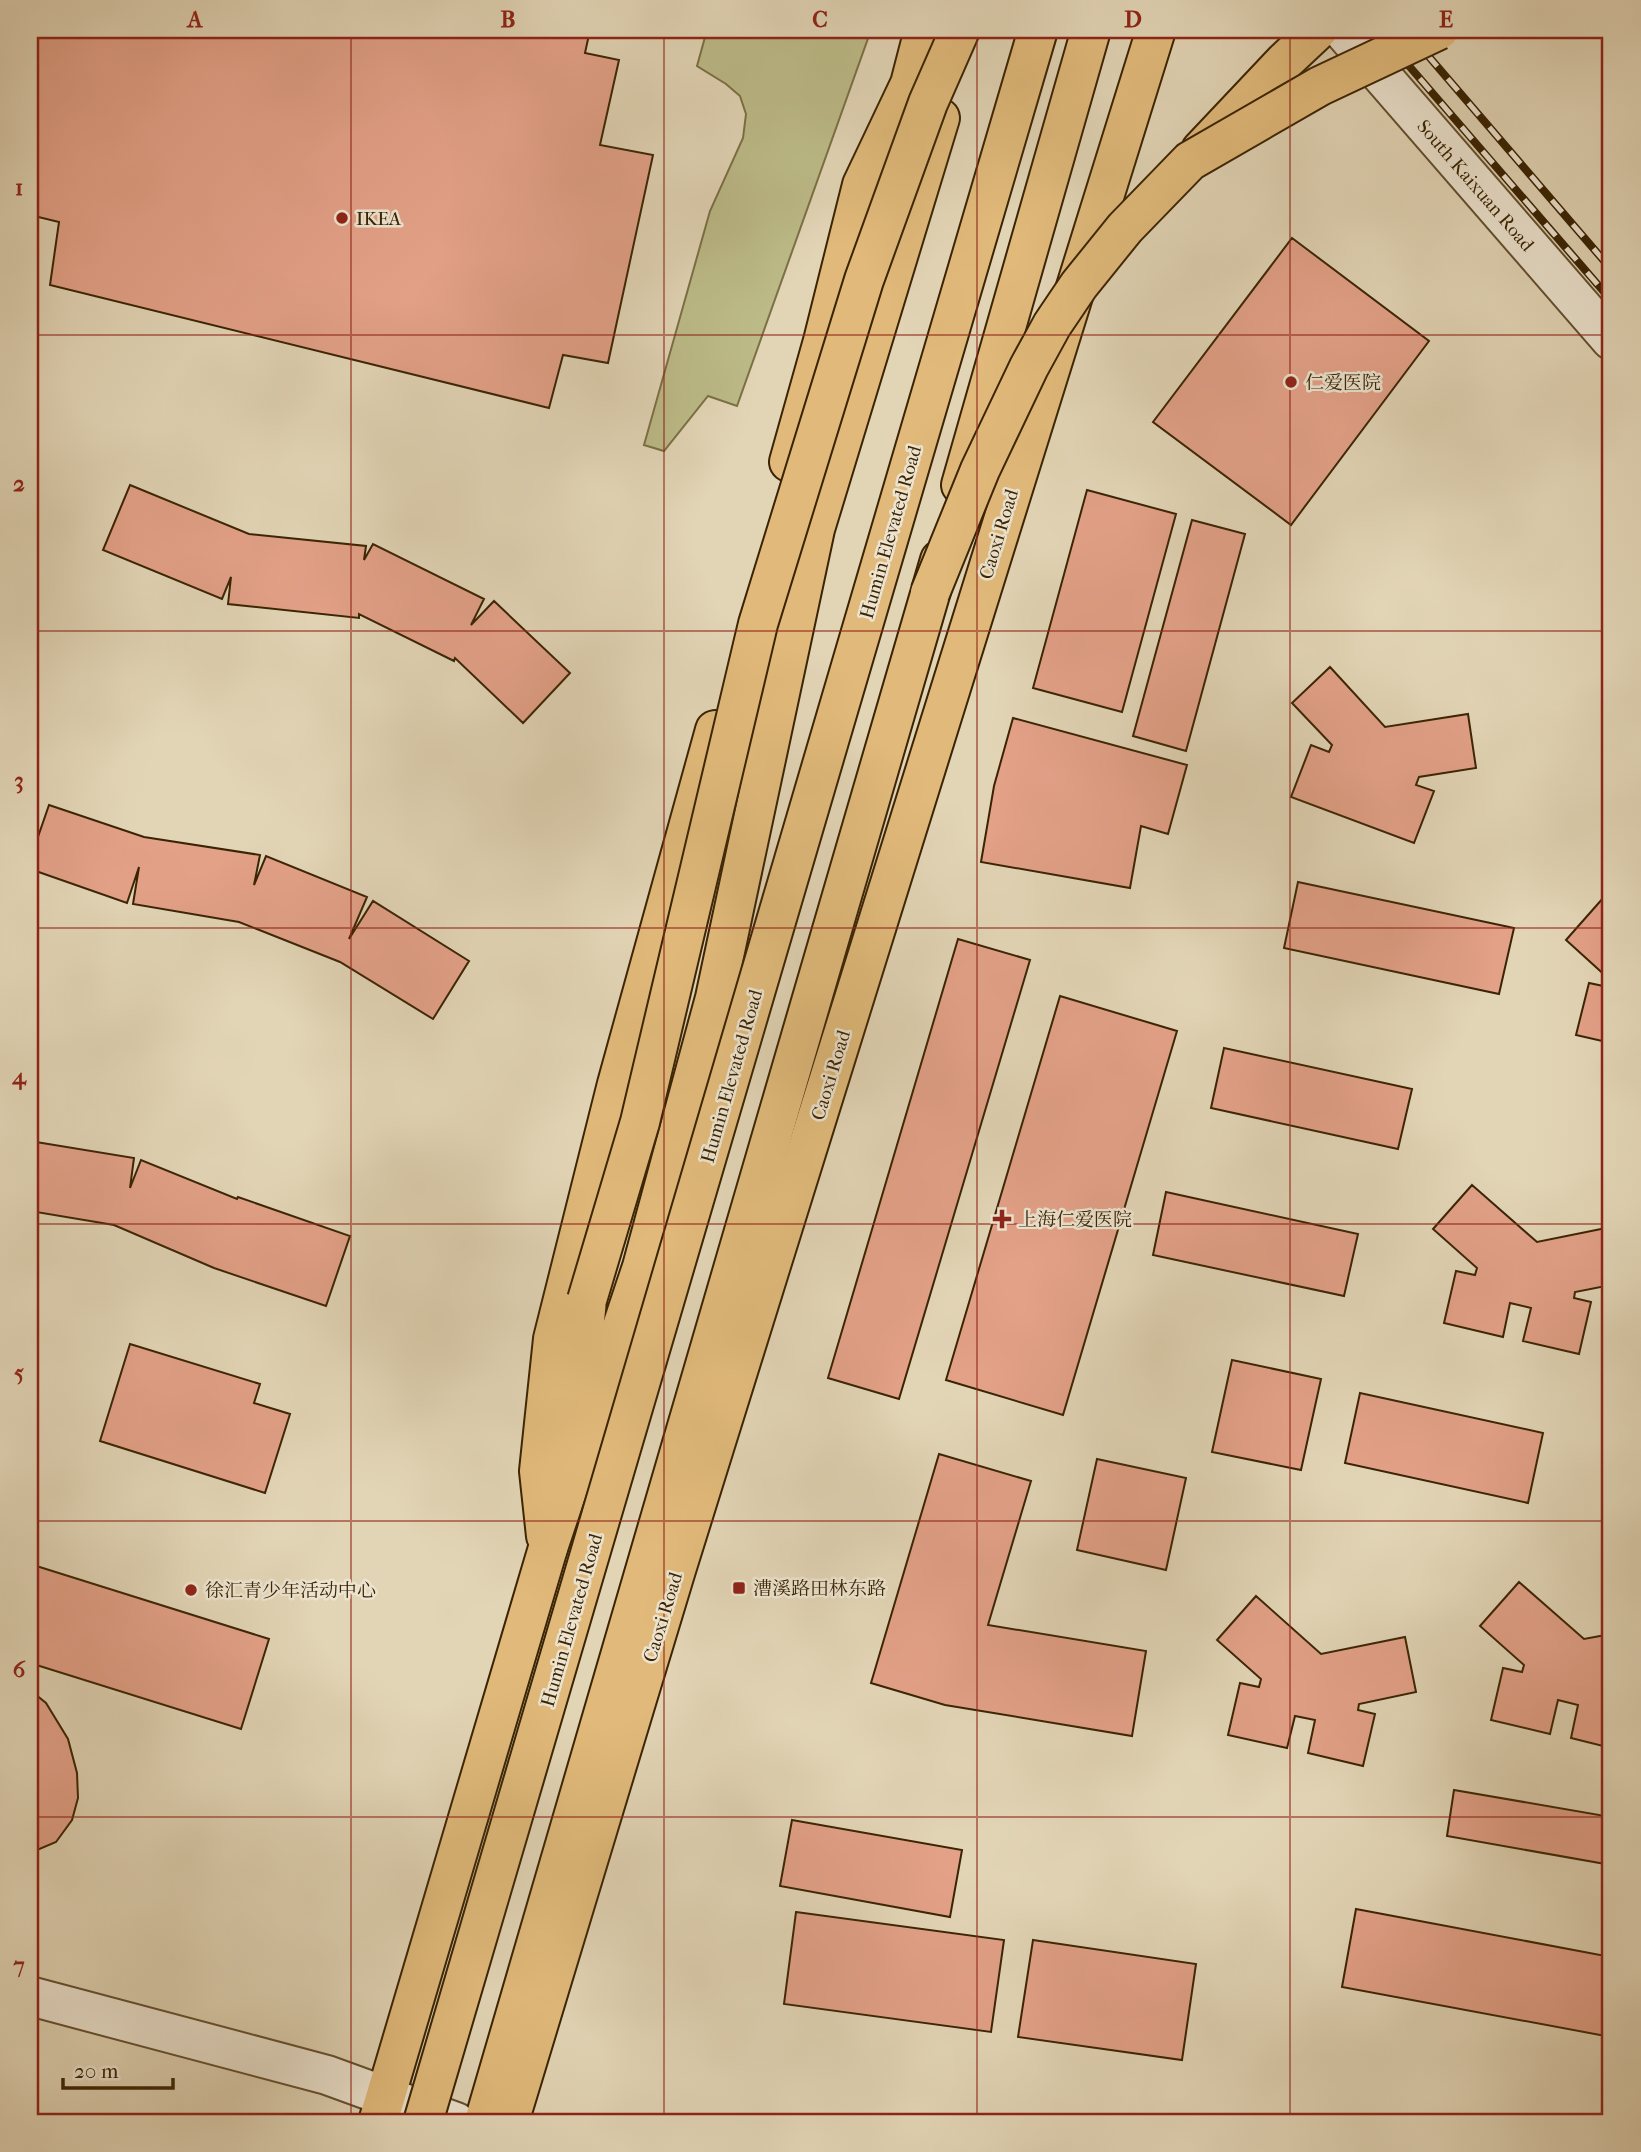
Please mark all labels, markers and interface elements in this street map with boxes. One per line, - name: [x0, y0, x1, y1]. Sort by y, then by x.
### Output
- text: A: [186, 6, 204, 33]
- text: B: [501, 6, 516, 33]
- text: C: [812, 6, 828, 33]
- text: D: [1124, 6, 1142, 33]
- text: E: [1439, 6, 1453, 33]
- street label: South Kaixuan Road: [1412, 116, 1539, 256]
- text: 1: [15, 174, 23, 201]
- place label: IKEA: [356, 208, 402, 230]
- marker: IKEA: [334, 210, 350, 226]
- place label: 仁爱医院: [1305, 372, 1381, 394]
- marker: 仁爱医院: [1283, 374, 1299, 390]
- street label: Humin Elevated Road: [856, 443, 926, 621]
- text: 2: [13, 470, 25, 497]
- street label: Caoxi Road: [975, 486, 1023, 582]
- text: 3: [14, 767, 24, 794]
- street label: Humin Elevated Road: [697, 987, 767, 1165]
- street label: Caoxi Road: [807, 1027, 855, 1123]
- text: 4: [11, 1063, 27, 1090]
- marker: 上海仁爱医院: [992, 1209, 1012, 1229]
- place label: 上海仁爱医院: [1018, 1209, 1132, 1231]
- text: 5: [14, 1359, 24, 1386]
- street label: Humin Elevated Road: [537, 1531, 607, 1709]
- street label: Caoxi Road: [639, 1569, 687, 1665]
- place label: 漕溪路田林东路: [753, 1578, 886, 1600]
- place label: 徐汇青少年活动中心: [205, 1580, 376, 1602]
- marker: 漕溪路田林东路: [731, 1580, 747, 1596]
- marker: 徐汇青少年活动中心: [183, 1582, 199, 1598]
- text: 6: [13, 1656, 26, 1683]
- text: 7: [12, 1952, 25, 1979]
- scale bar: [63, 2047, 173, 2091]
- text: 20 m: [74, 2059, 119, 2083]

